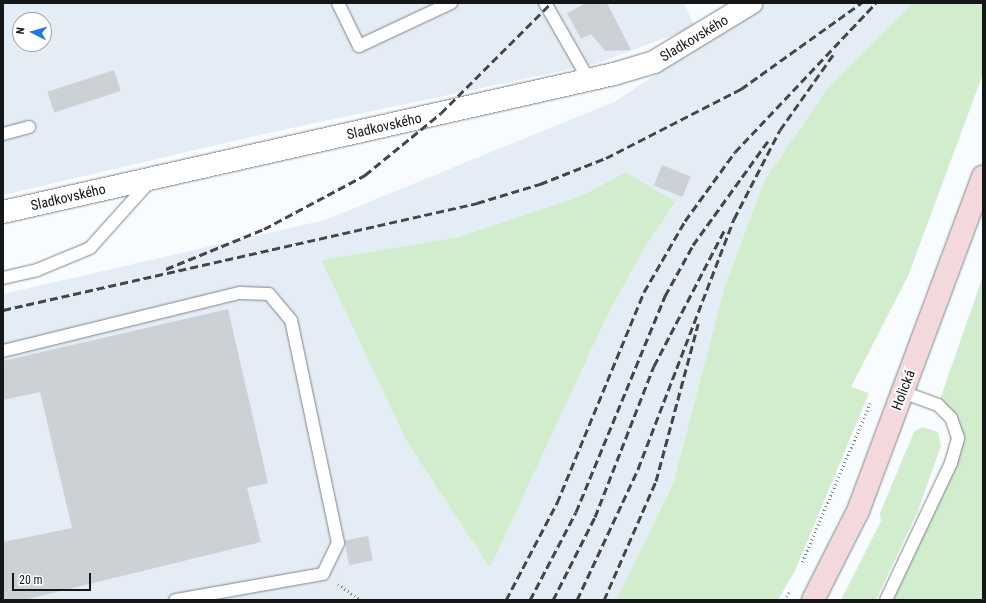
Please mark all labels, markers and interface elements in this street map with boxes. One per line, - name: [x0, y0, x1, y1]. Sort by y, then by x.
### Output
- street label: Sladkovského: [657, 11, 731, 65]
- north arrow: [12, 12, 52, 52]
- text: N: [14, 27, 27, 35]
- street label: Sladkovského: [345, 109, 423, 143]
- street label: Sladkovského: [29, 180, 107, 214]
- street label: Holická: [888, 368, 918, 412]
- scale bar: [14, 565, 93, 591]
- text: 20 m: [19, 573, 43, 587]

